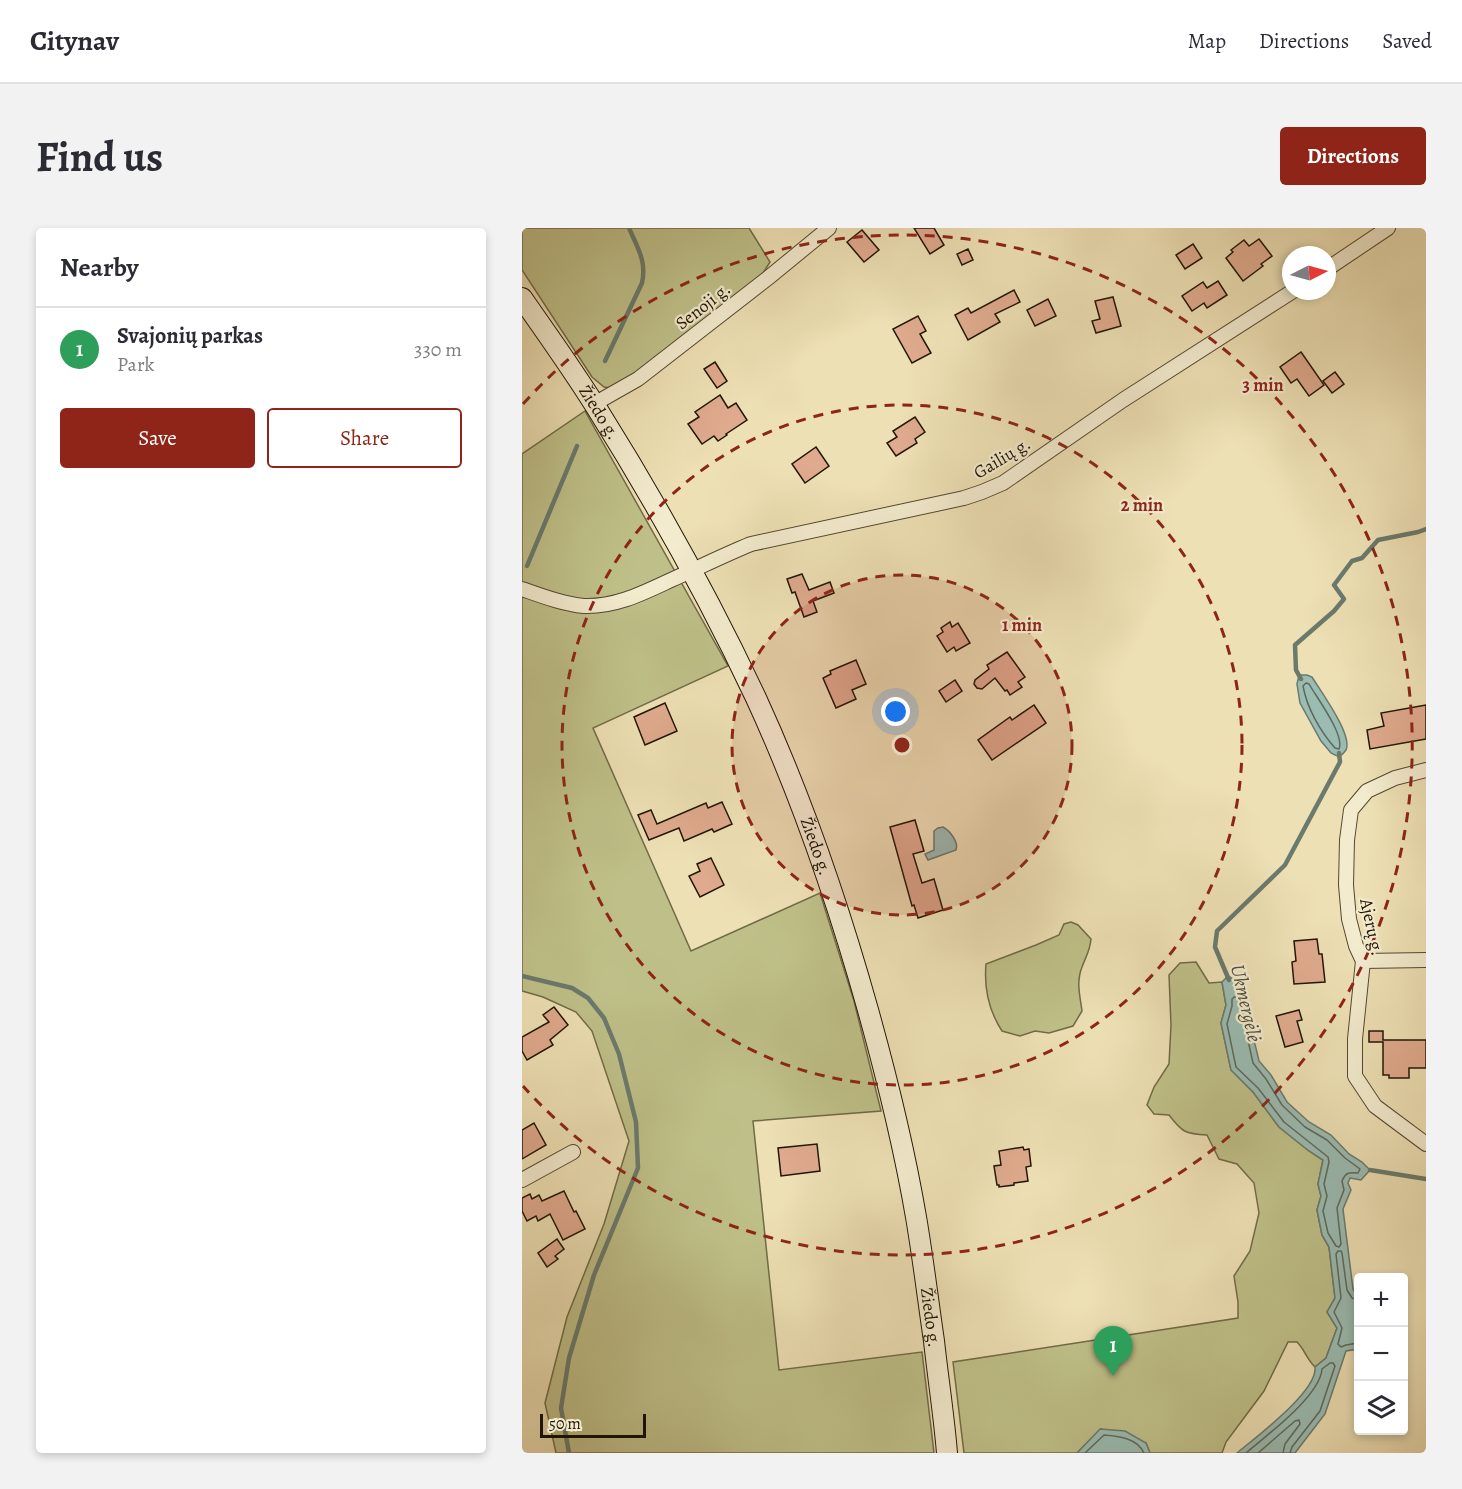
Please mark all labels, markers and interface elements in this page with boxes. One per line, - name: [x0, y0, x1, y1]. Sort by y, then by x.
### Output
- text: Citynav: [30, 22, 119, 60]
- text: Map: [1188, 27, 1226, 55]
- text: Directions: [1259, 27, 1349, 55]
- text: Saved: [1382, 27, 1432, 55]
- button: Directions: [1280, 127, 1426, 185]
- text: Find us: [36, 128, 163, 185]
- north arrow: [1282, 246, 1336, 300]
- text: Nearby: [60, 250, 139, 285]
- street label: Senoji g.: [671, 277, 735, 335]
- text: Svajonių parkas: [117, 321, 263, 351]
- text: 1: [76, 336, 83, 363]
- text: 330 m: [414, 336, 462, 363]
- text: Park: [117, 351, 155, 378]
- text: 3 min: [1242, 373, 1284, 397]
- street label: Žiedo g.: [573, 380, 625, 444]
- button: Save: [60, 408, 255, 468]
- button: Share: [267, 408, 462, 468]
- street label: Gailių g.: [969, 432, 1035, 484]
- text: 2 min: [1121, 493, 1163, 517]
- text: 1 min: [1002, 613, 1042, 637]
- your location: [881, 697, 910, 726]
- centre of rings: [892, 735, 912, 755]
- street label: Žiedo g.: [795, 814, 837, 878]
- street label: Ajerų g.: [1354, 895, 1390, 958]
- water label: Ukmergėlė: [1224, 961, 1268, 1045]
- map controls: [1354, 1273, 1408, 1435]
- button: +: [1354, 1273, 1408, 1327]
- street label: Žiedo g.: [915, 1286, 947, 1349]
- pin: 1: [1094, 1326, 1132, 1376]
- button: −: [1354, 1327, 1408, 1381]
- button: layers: [1354, 1381, 1408, 1435]
- scale bar: [540, 1411, 646, 1438]
- text: 50 m: [549, 1413, 581, 1435]

